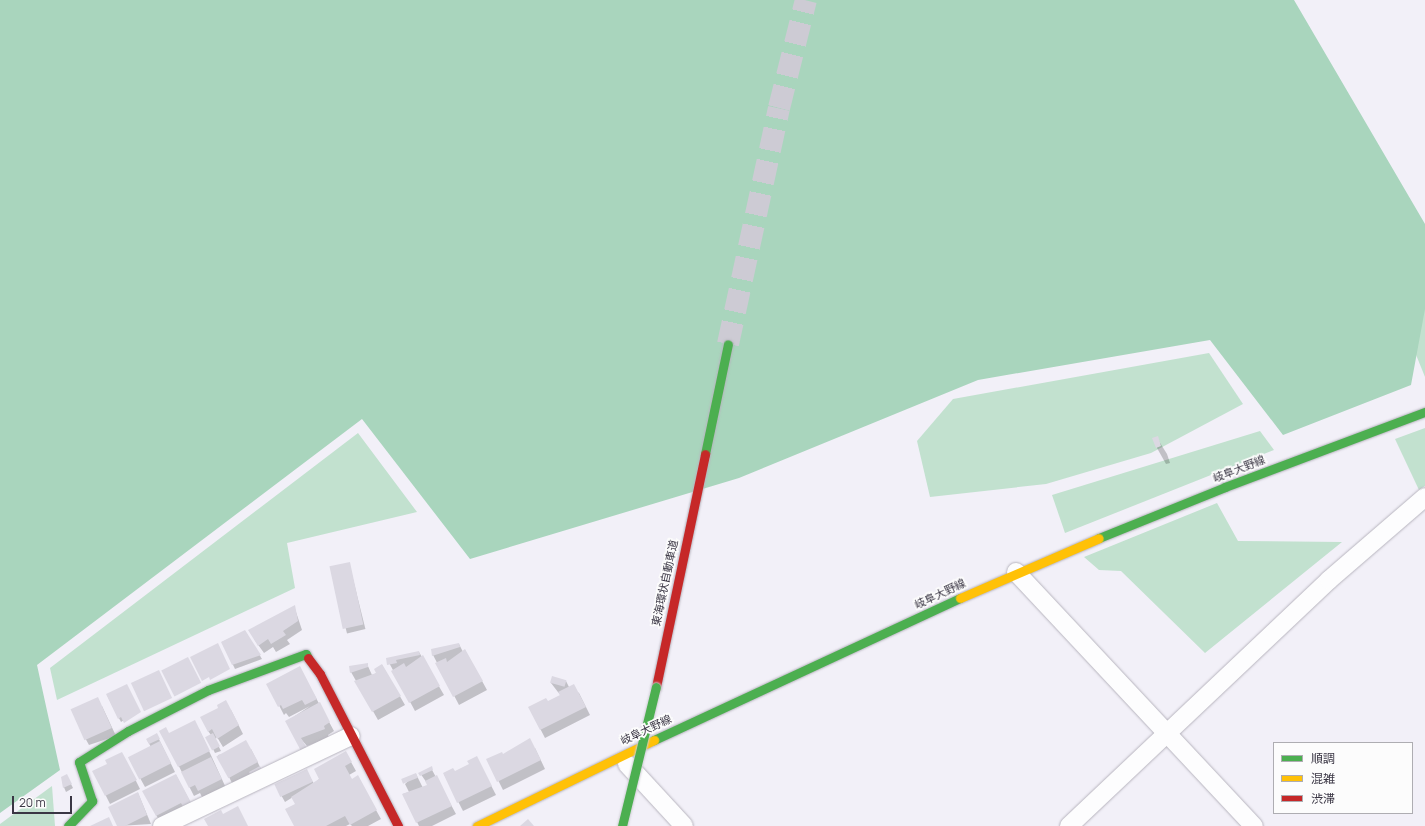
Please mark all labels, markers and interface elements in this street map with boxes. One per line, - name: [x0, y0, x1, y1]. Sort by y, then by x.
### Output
- street label: 岐阜大野線: [1211, 453, 1267, 485]
- street label: 東海環状自動車道: [649, 539, 681, 627]
- street label: 岐阜大野線: [912, 576, 968, 612]
- street label: 岐阜大野線: [618, 712, 674, 748]
- legend: [1273, 742, 1413, 814]
- text: 順調: [1311, 750, 1335, 767]
- text: 混雑: [1311, 770, 1335, 787]
- scale bar: [14, 788, 74, 814]
- text: 渋滞: [1311, 790, 1335, 807]
- text: 20 m: [19, 794, 46, 811]

